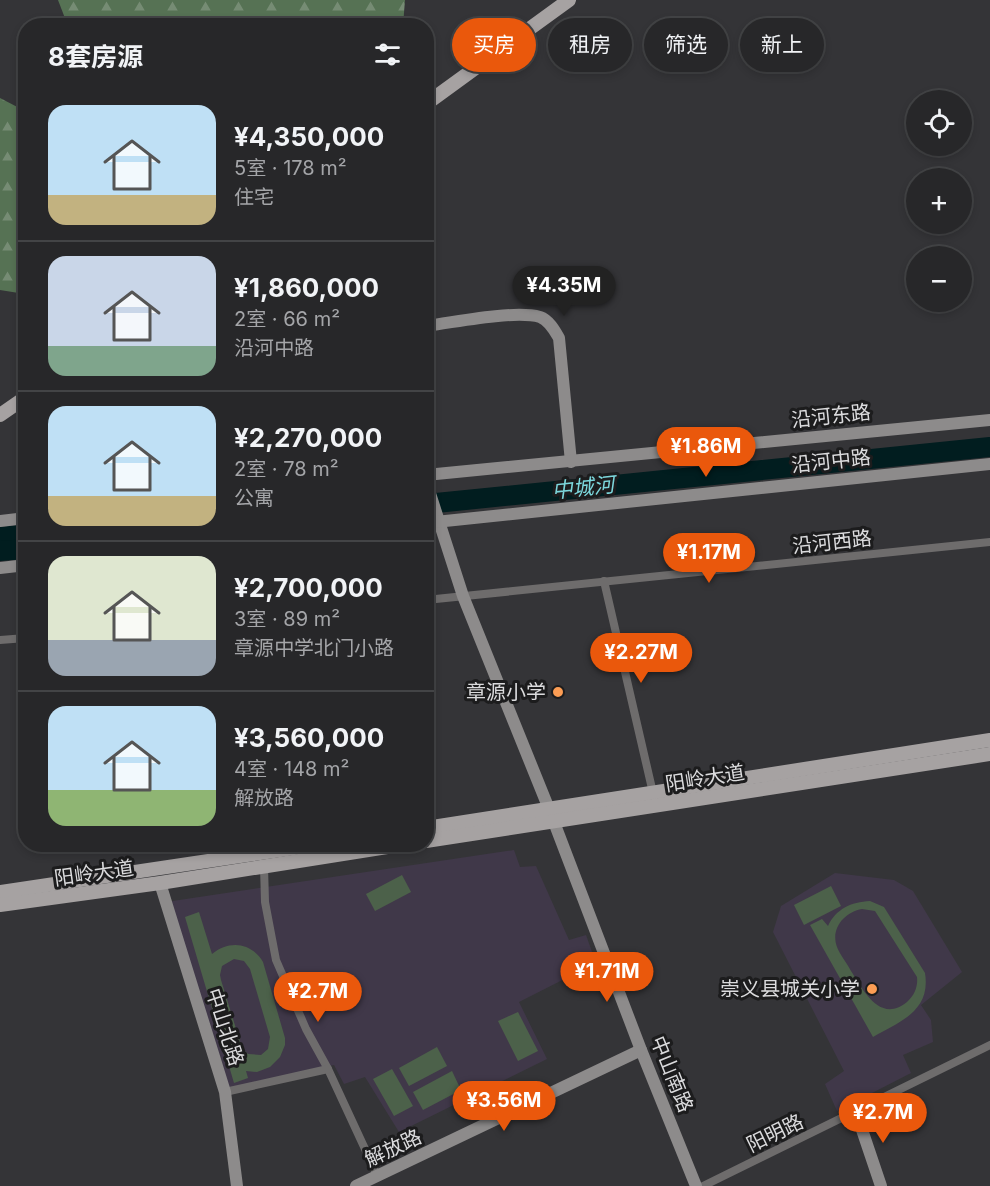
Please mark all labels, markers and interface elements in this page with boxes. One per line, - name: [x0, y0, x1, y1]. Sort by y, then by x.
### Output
- chip: 买房: [452, 18, 536, 72]
- chip: 租房: [548, 18, 632, 72]
- chip: 筛选: [644, 18, 728, 72]
- chip: 新上: [740, 18, 824, 72]
- icon: filters: [371, 38, 404, 71]
- text: 8套房源: [48, 41, 143, 72]
- map controls: [906, 90, 972, 312]
- button: locate: [906, 90, 972, 156]
- text: ¥4,350,000: [234, 121, 384, 152]
- icon: home: [96, 129, 168, 201]
- text: 5室 · 178 m²: [234, 156, 347, 180]
- button: +: [906, 168, 972, 234]
- text: 住宅: [234, 185, 274, 209]
- button: −: [906, 246, 972, 312]
- pin: ¥4.35M: [515, 266, 613, 317]
- text: ¥1,860,000: [234, 272, 379, 303]
- text: ¥4.35M: [527, 273, 601, 297]
- icon: home: [96, 280, 168, 352]
- text: 2室 · 66 m²: [234, 307, 340, 331]
- text: 沿河中路: [234, 336, 314, 360]
- street label: 沿河东路: [790, 400, 872, 432]
- text: ¥2,270,000: [234, 422, 382, 453]
- pin: ¥1.86M: [657, 427, 755, 478]
- icon: home: [96, 430, 168, 502]
- text: ¥1.86M: [671, 434, 741, 458]
- street label: 沿河中路: [790, 445, 872, 477]
- text: 2室 · 78 m²: [234, 457, 339, 481]
- water label: 中城河: [550, 471, 620, 503]
- text: 公寓: [234, 486, 274, 510]
- street label: 沿河西路: [791, 526, 873, 558]
- pin: ¥1.17M: [660, 533, 758, 584]
- text: ¥1.17M: [677, 540, 741, 564]
- text: ¥2,700,000: [234, 572, 383, 603]
- icon: home: [96, 580, 168, 652]
- text: 3室 · 89 m²: [234, 607, 340, 631]
- pin: ¥2.27M: [592, 633, 690, 684]
- text: 章源中学北门小路: [234, 636, 394, 660]
- text: ¥2.27M: [604, 640, 678, 664]
- place label: 章源小学: [466, 680, 546, 704]
- marker: 章源小学: [551, 685, 565, 699]
- text: ¥3,560,000: [234, 722, 384, 753]
- icon: home: [96, 730, 168, 802]
- text: 4室 · 148 m²: [234, 757, 349, 781]
- street label: 阳岭大道: [664, 760, 746, 796]
- text: 解放路: [234, 786, 294, 810]
- street label: 阳岭大道: [53, 856, 135, 890]
- pin: ¥1.71M: [558, 952, 656, 1003]
- text: ¥1.71M: [574, 959, 640, 983]
- pin: ¥2.7M: [276, 972, 360, 1023]
- place label: 崇义县城关小学: [720, 977, 860, 1001]
- text: ¥2.7M: [288, 979, 348, 1003]
- marker: 崇义县城关小学: [865, 982, 879, 996]
- street label: 中山北路: [201, 985, 249, 1069]
- street label: 中山南路: [646, 1032, 698, 1116]
- pin: ¥3.56M: [455, 1081, 553, 1132]
- text: ¥3.56M: [467, 1088, 541, 1112]
- pin: ¥2.7M: [841, 1093, 925, 1144]
- text: ¥2.7M: [853, 1100, 913, 1124]
- street label: 阳明路: [743, 1109, 807, 1157]
- street label: 解放路: [361, 1124, 425, 1172]

